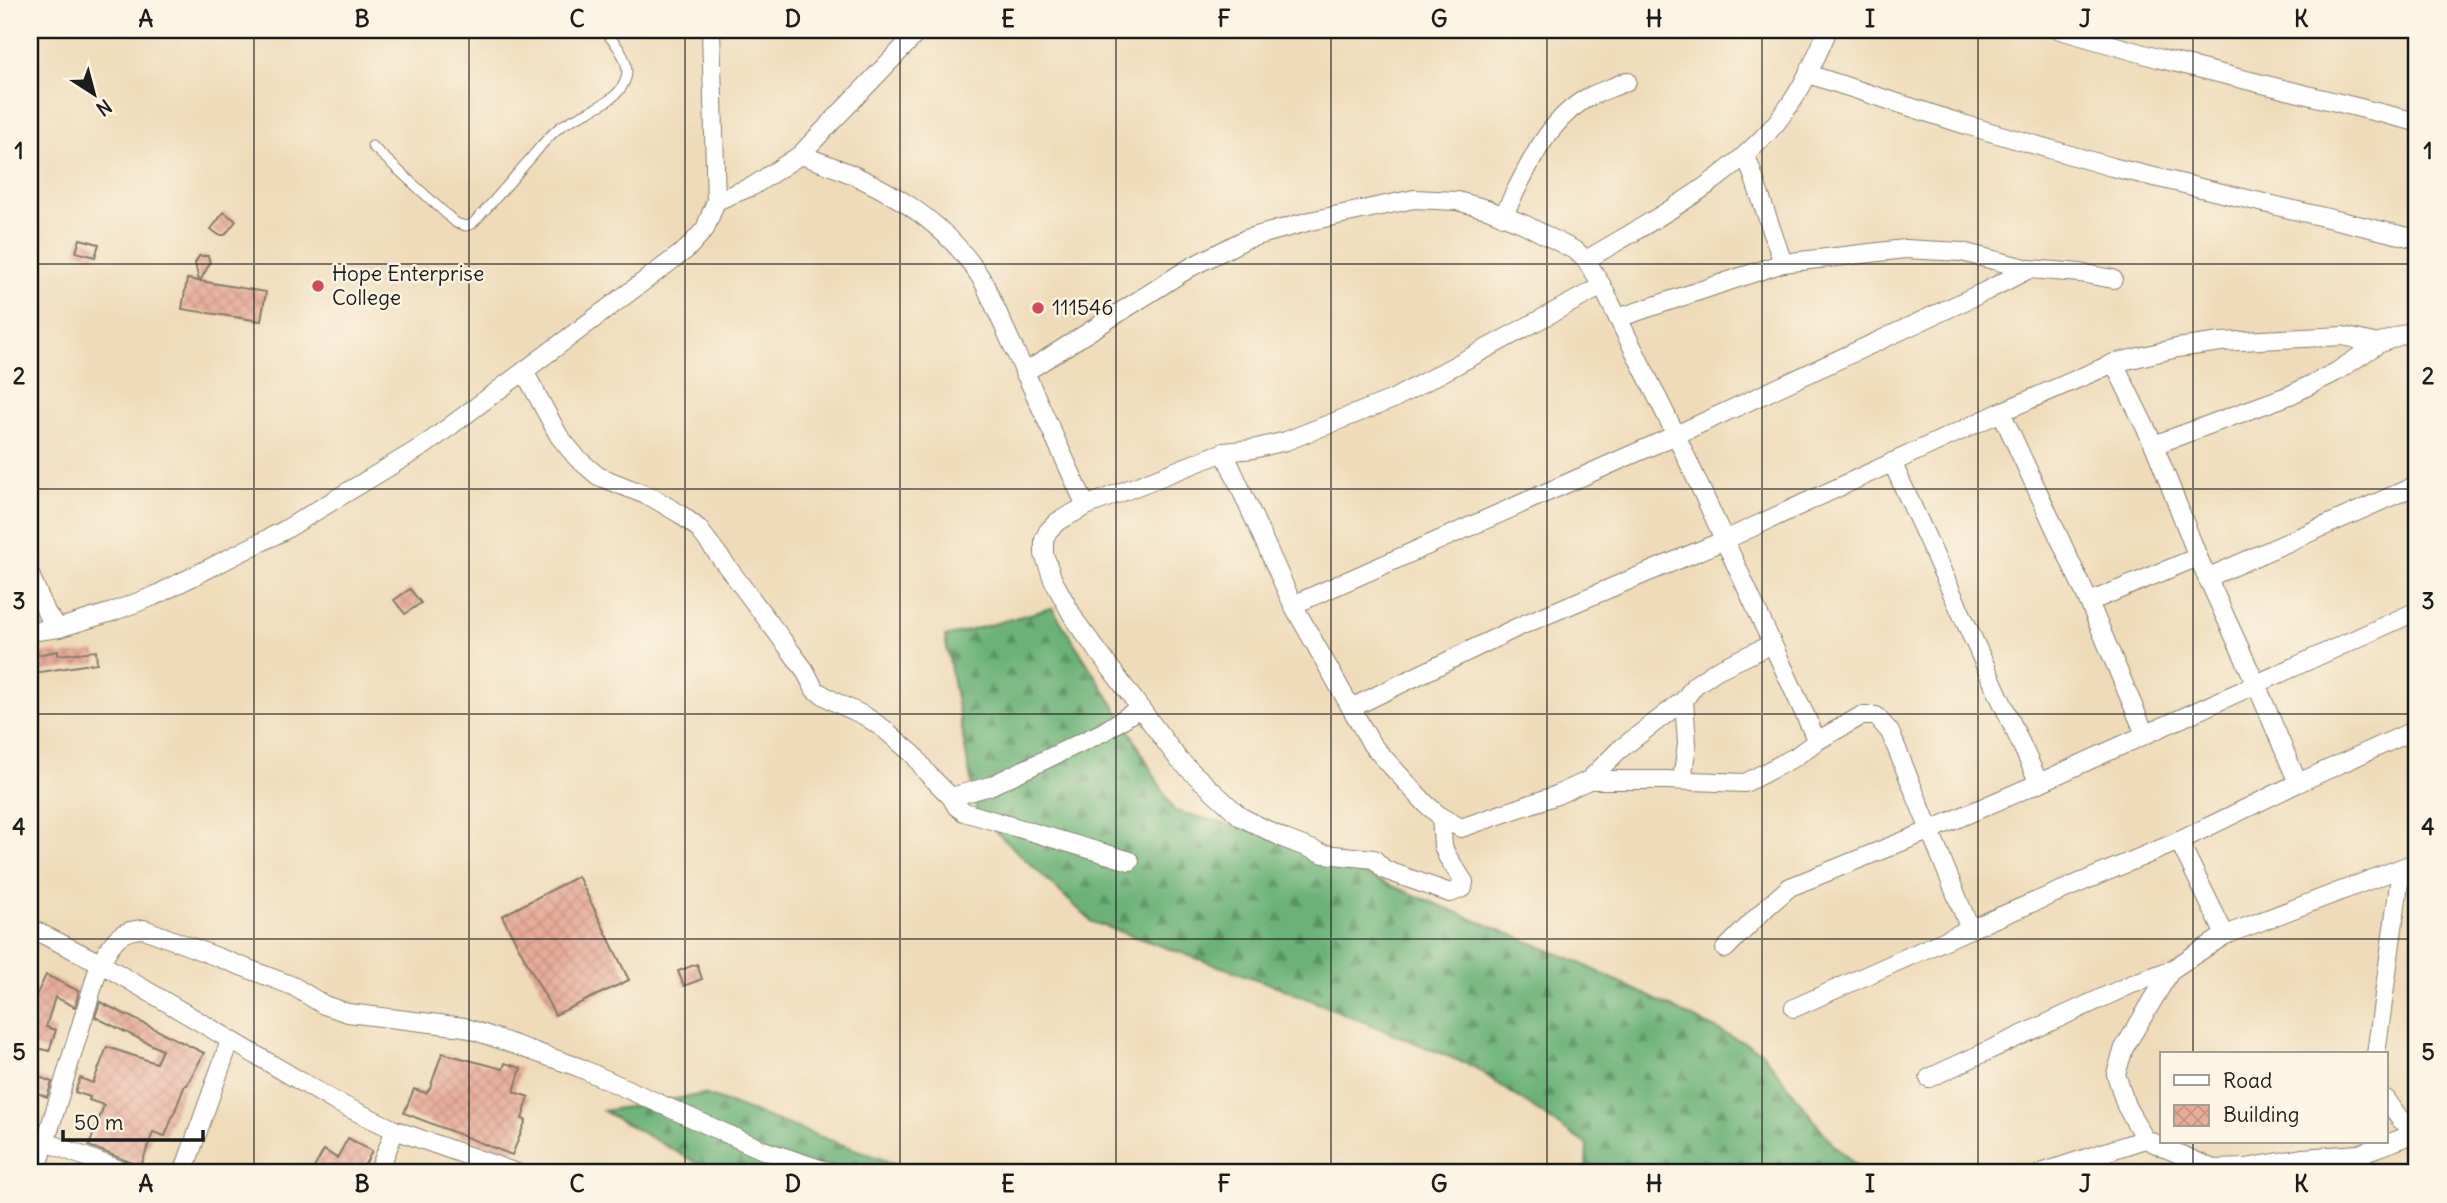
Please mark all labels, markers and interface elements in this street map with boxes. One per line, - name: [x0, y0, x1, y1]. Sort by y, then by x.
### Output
- text: A: [139, 4, 154, 33]
- text: B: [354, 4, 370, 33]
- text: C: [569, 4, 585, 33]
- text: D: [785, 4, 801, 33]
- text: E: [1001, 4, 1015, 33]
- text: F: [1217, 4, 1231, 33]
- text: G: [1431, 4, 1447, 33]
- text: H: [1646, 4, 1662, 33]
- text: I: [1865, 4, 1875, 33]
- text: J: [2079, 4, 2091, 33]
- text: K: [2294, 4, 2309, 33]
- north arrow: [60, 60, 130, 130]
- text: N: [92, 94, 116, 121]
- text: 1: [14, 136, 24, 165]
- text: 1: [2423, 136, 2433, 165]
- place label: Hope Enterprise College: [332, 260, 484, 311]
- marker: Hope Enterprise College: [310, 278, 326, 294]
- place label: 111546: [1052, 294, 1113, 321]
- marker: 111546: [1030, 300, 1046, 316]
- text: 2: [13, 361, 26, 390]
- text: 2: [2422, 361, 2435, 390]
- text: 3: [12, 586, 26, 615]
- text: 3: [2421, 586, 2435, 615]
- text: 4: [12, 812, 26, 841]
- text: 4: [2421, 812, 2435, 841]
- text: 5: [12, 1037, 26, 1066]
- text: 5: [2421, 1037, 2435, 1066]
- legend: [2160, 1052, 2388, 1144]
- text: Road: [2223, 1067, 2272, 1094]
- scale bar: [63, 1098, 203, 1142]
- text: Building: [2223, 1101, 2299, 1128]
- text: 50 m: [74, 1109, 123, 1136]
- text: A: [139, 1169, 154, 1198]
- text: B: [354, 1169, 370, 1198]
- text: C: [569, 1169, 585, 1198]
- text: D: [785, 1169, 801, 1198]
- text: E: [1001, 1169, 1015, 1198]
- text: F: [1217, 1169, 1231, 1198]
- text: G: [1431, 1169, 1447, 1198]
- text: H: [1646, 1169, 1662, 1198]
- text: I: [1865, 1169, 1875, 1198]
- text: J: [2079, 1169, 2091, 1198]
- text: K: [2294, 1169, 2309, 1198]

